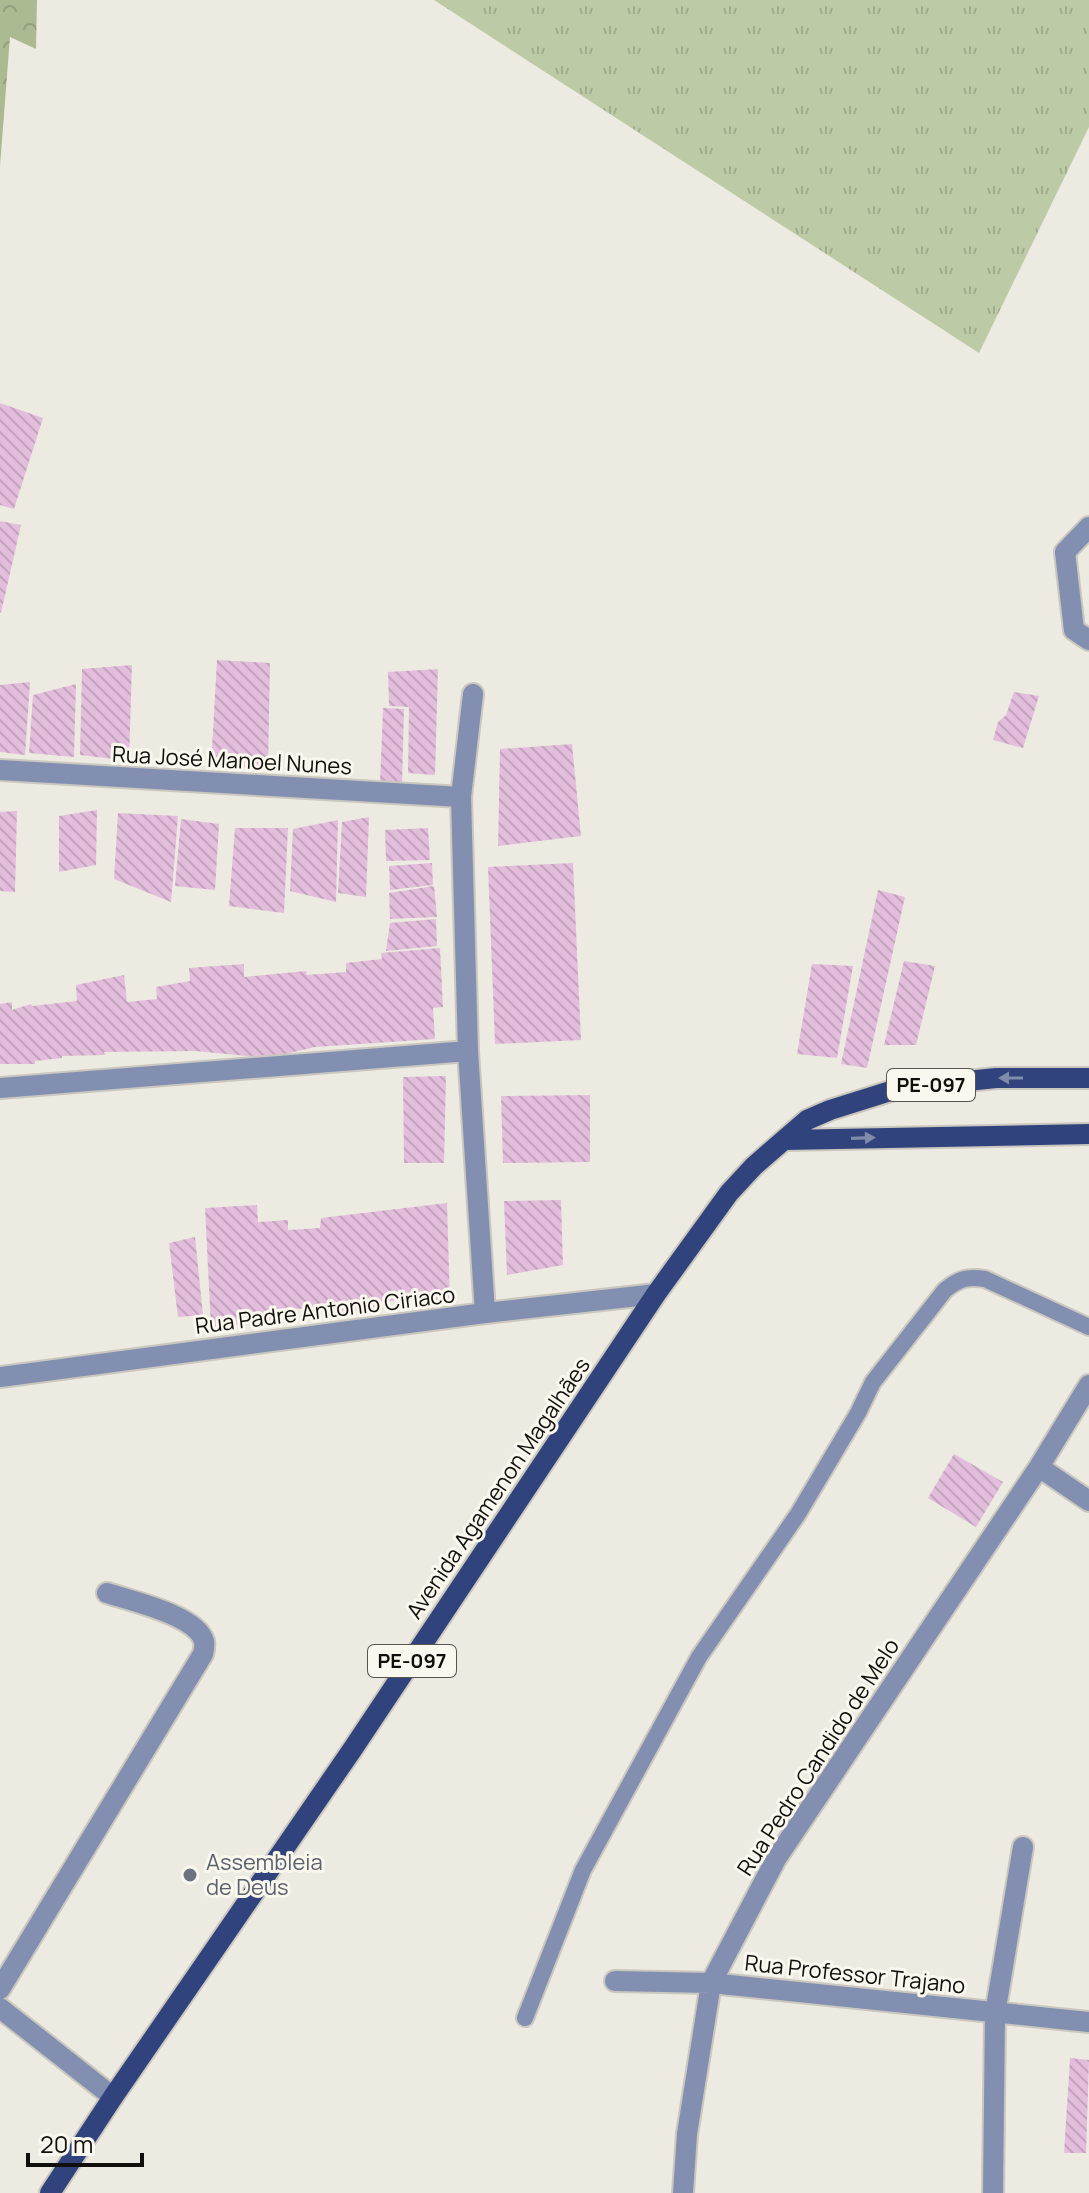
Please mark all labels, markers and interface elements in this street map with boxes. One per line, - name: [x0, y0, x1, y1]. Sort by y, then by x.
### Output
- street label: Rua José Manoel Nunes: [111, 739, 353, 781]
- road number: PE-097: [887, 1069, 975, 1101]
- one-way arrow: [998, 1072, 1023, 1084]
- one-way arrow: [851, 1131, 876, 1144]
- street label: Rua Padre Antonio Ciriaco: [193, 1279, 457, 1341]
- street label: Avenida Agamenon Magalhães: [399, 1352, 597, 1624]
- street label: Rua Pedro Candido de Melo: [730, 1633, 906, 1881]
- road number: PE-097: [368, 1645, 456, 1677]
- place label: Assembleia de Deus: [206, 1847, 323, 1902]
- marker: Assembleia de Deus: [181, 1866, 199, 1884]
- street label: Rua Professor Trajano: [743, 1947, 967, 2001]
- scale bar: [28, 2117, 142, 2167]
- text: 20 m: [40, 2127, 93, 2160]

